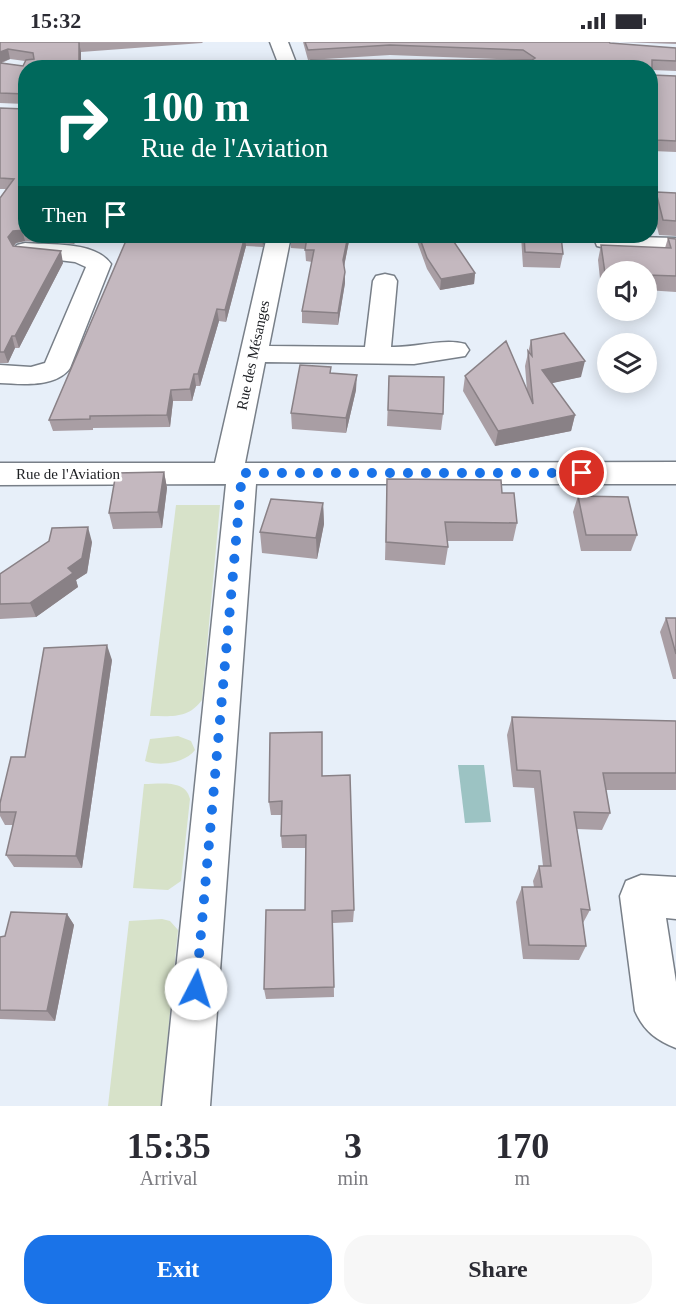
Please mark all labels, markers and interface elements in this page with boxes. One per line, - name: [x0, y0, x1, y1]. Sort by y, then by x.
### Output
- text: 15:32: [30, 8, 81, 33]
- icon: right: [42, 84, 120, 162]
- text: 100 m: [141, 84, 250, 130]
- text: Rue de l'Aviation: [141, 133, 328, 163]
- icon: arrive: [99, 198, 132, 231]
- text: Then: [42, 202, 87, 227]
- map controls: [597, 261, 657, 393]
- button: sound: [597, 261, 657, 321]
- street label: Rue des Mésanges: [234, 299, 272, 411]
- button: layers: [597, 333, 657, 393]
- pin: [556, 447, 607, 498]
- icon: arrive: [565, 456, 598, 489]
- street label: Rue de l'Aviation: [16, 466, 121, 482]
- position arrow: [164, 957, 228, 1021]
- text: 15:35: [127, 1126, 211, 1166]
- text: 3: [344, 1126, 362, 1166]
- text: 170: [495, 1126, 549, 1166]
- text: Arrival: [140, 1167, 198, 1189]
- text: min: [337, 1167, 369, 1189]
- text: m: [515, 1167, 530, 1189]
- button: Exit: [24, 1235, 332, 1304]
- button: Share: [344, 1235, 652, 1304]

